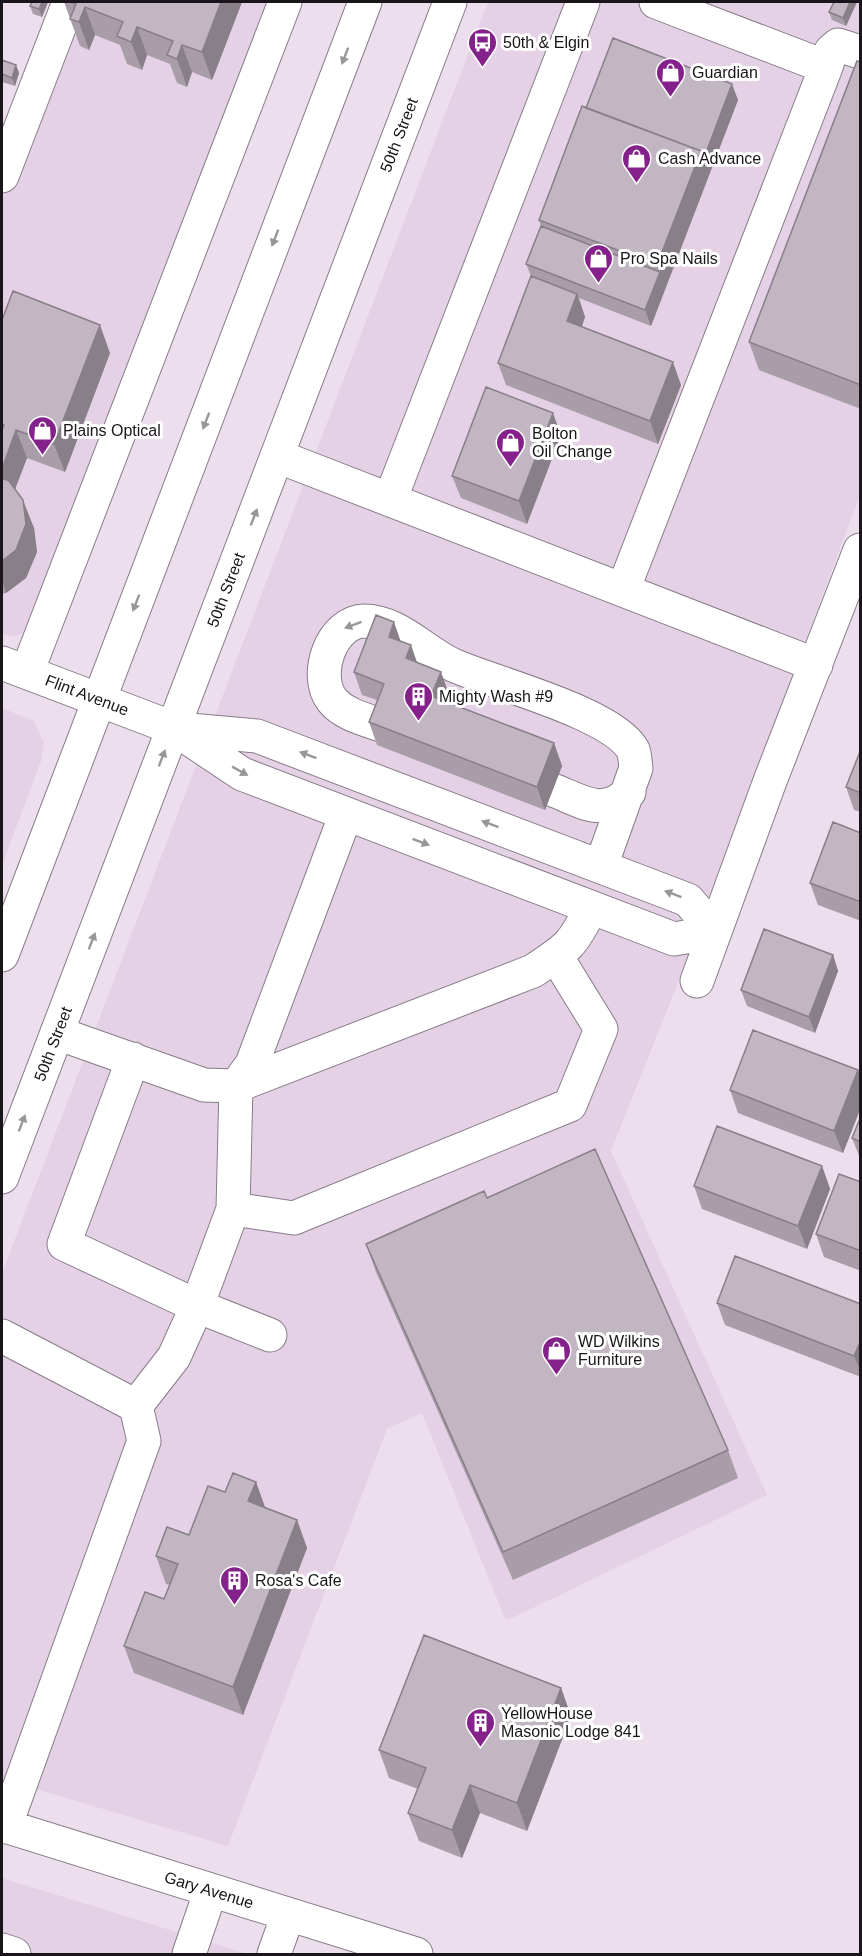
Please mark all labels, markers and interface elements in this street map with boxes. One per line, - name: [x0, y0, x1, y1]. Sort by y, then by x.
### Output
- bus stop icon: 50th & Elgin: [466, 26, 498, 68]
- place label: 50th & Elgin: [503, 34, 589, 51]
- one-way arrow: [339, 47, 349, 65]
- shop icon: Guardian: [655, 56, 687, 98]
- place label: Guardian: [692, 64, 758, 81]
- street label: 50th Street: [377, 95, 421, 175]
- shop icon: Cash Advance: [621, 142, 653, 184]
- place label: Cash Advance: [658, 150, 761, 167]
- one-way arrow: [270, 230, 280, 248]
- shop icon: Pro Spa Nails: [583, 242, 615, 284]
- place label: Pro Spa Nails: [620, 250, 718, 267]
- one-way arrow: [201, 412, 211, 430]
- shop icon: Plains Optical: [26, 414, 58, 456]
- place label: Plains Optical: [63, 422, 161, 439]
- place label: Bolton Oil Change: [532, 425, 612, 460]
- shop icon: Bolton Oil Change: [495, 426, 527, 468]
- one-way arrow: [249, 508, 259, 526]
- street label: 50th Street: [204, 550, 248, 630]
- one-way arrow: [131, 594, 141, 612]
- one-way arrow: [343, 621, 361, 631]
- street label: Flint Avenue: [43, 671, 131, 719]
- building icon: Mighty Wash #9: [402, 680, 434, 722]
- place label: Mighty Wash #9: [439, 688, 553, 705]
- one-way arrow: [157, 749, 167, 767]
- one-way arrow: [299, 750, 317, 760]
- one-way arrow: [232, 766, 249, 776]
- one-way arrow: [481, 819, 499, 829]
- one-way arrow: [413, 838, 431, 848]
- one-way arrow: [663, 889, 681, 899]
- one-way arrow: [87, 931, 97, 949]
- street label: 50th Street: [31, 1004, 75, 1084]
- one-way arrow: [18, 1113, 28, 1131]
- place label: WD Wilkins Furniture: [578, 1333, 660, 1368]
- shop icon: WD Wilkins Furniture: [541, 1334, 573, 1376]
- building icon: Rosa's Cafe: [218, 1564, 250, 1606]
- place label: Rosa's Cafe: [255, 1572, 342, 1589]
- place label: YellowHouse Masonic Lodge 841: [501, 1705, 641, 1740]
- building icon: YellowHouse Masonic Lodge 841: [464, 1706, 496, 1748]
- street label: Gary Avenue: [162, 1868, 256, 1912]

